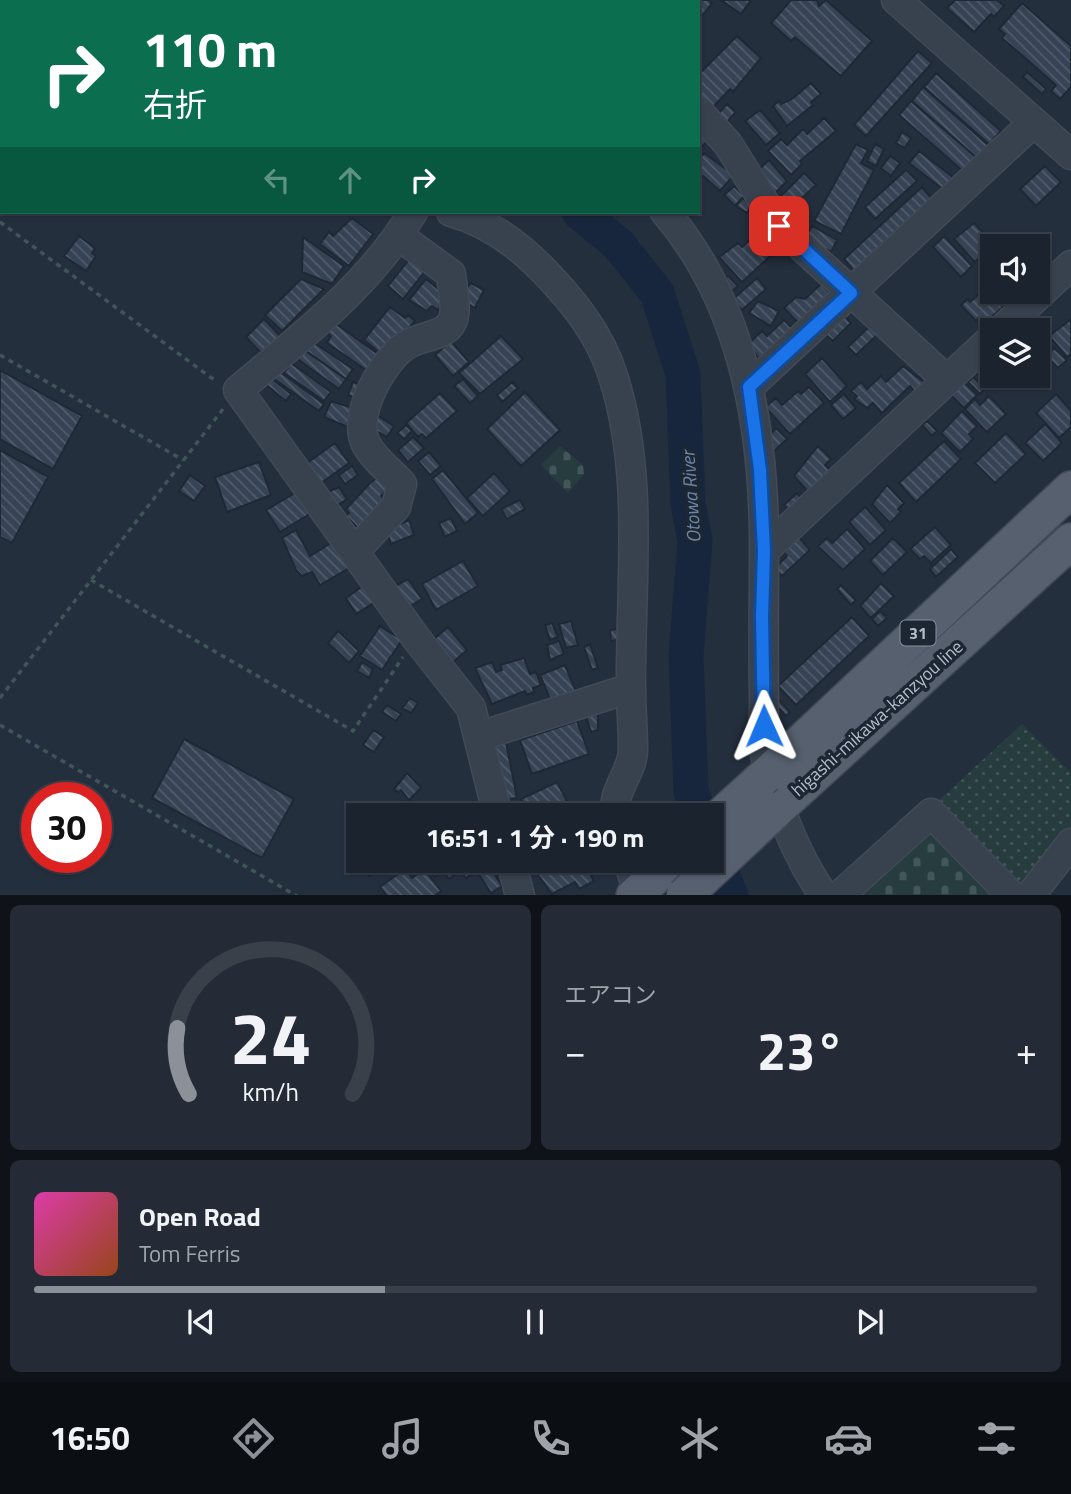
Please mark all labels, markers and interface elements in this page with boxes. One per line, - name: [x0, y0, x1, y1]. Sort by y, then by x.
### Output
- text: 110 m: [143, 11, 277, 86]
- icon: right: [28, 28, 119, 119]
- text: 右折: [143, 80, 207, 128]
- icon: left: [258, 161, 296, 199]
- icon: ahead: [331, 161, 369, 199]
- icon: right: [404, 161, 442, 199]
- pin: [749, 196, 809, 256]
- icon: arrive: [760, 207, 798, 245]
- map controls: [980, 234, 1050, 388]
- button: sound: [980, 234, 1050, 304]
- button: layers: [980, 318, 1050, 388]
- water label: Otowa River: [672, 448, 708, 544]
- road number: 31: [900, 620, 936, 646]
- street label: higashi-mikawa-kanzyou line: [785, 633, 969, 803]
- position arrow: [727, 689, 801, 763]
- speed limit sign: 30: [21, 782, 112, 873]
- text: 16:51 · 1 分 · 190 m: [426, 818, 644, 857]
- text: エアコン: [565, 977, 657, 1012]
- text: 24: [229, 982, 311, 1092]
- text: 23°: [757, 1011, 844, 1090]
- text: −: [565, 1022, 586, 1080]
- text: +: [1016, 1022, 1037, 1080]
- text: km/h: [242, 1072, 299, 1110]
- text: Open Road: [139, 1197, 261, 1236]
- text: Tom Ferris: [139, 1236, 240, 1271]
- icon: previous: [182, 1303, 220, 1341]
- icon: pause: [516, 1303, 554, 1341]
- icon: next: [851, 1303, 889, 1341]
- text: 16:50: [50, 1414, 130, 1462]
- icon: directions: [229, 1414, 278, 1463]
- icon: music: [378, 1414, 427, 1463]
- icon: phone: [526, 1414, 575, 1463]
- icon: climate: [675, 1414, 724, 1463]
- icon: car: [824, 1414, 873, 1463]
- icon: filters: [972, 1414, 1021, 1463]

